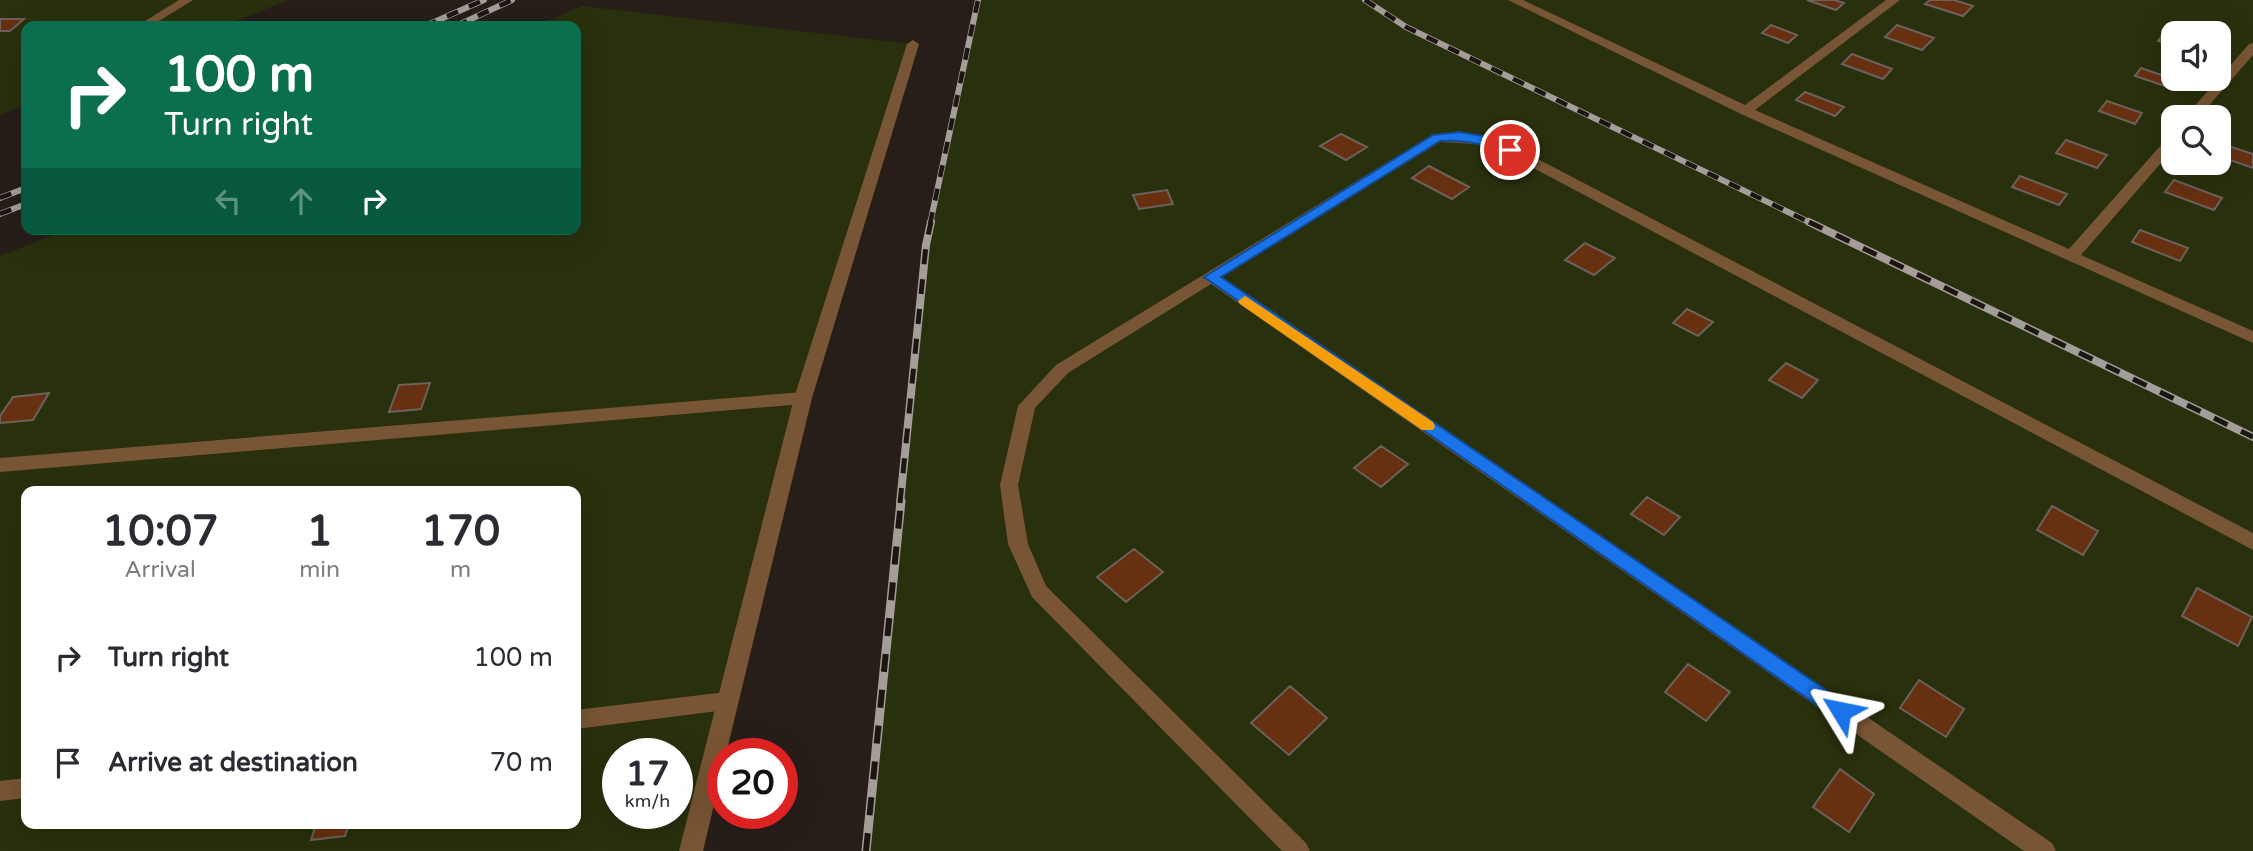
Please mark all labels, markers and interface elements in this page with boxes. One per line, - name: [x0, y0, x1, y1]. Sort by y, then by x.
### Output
- map controls: [2161, 21, 2231, 175]
- button: sound: [2161, 21, 2231, 91]
- text: 100 m: [164, 46, 314, 105]
- icon: right: [49, 49, 140, 140]
- button: search: [2161, 105, 2231, 175]
- text: Turn right: [164, 106, 313, 144]
- pin: [1480, 120, 1540, 180]
- icon: arrive: [1491, 131, 1529, 169]
- icon: left: [209, 182, 247, 220]
- icon: ahead: [282, 182, 320, 220]
- icon: right: [355, 182, 393, 220]
- text: 10:07: [102, 506, 218, 557]
- text: 1: [306, 506, 333, 557]
- text: 170: [421, 506, 500, 557]
- text: Arrival: [125, 556, 196, 584]
- text: min: [299, 556, 340, 584]
- text: m: [450, 556, 471, 584]
- icon: right: [49, 639, 87, 677]
- text: Turn right: [108, 642, 229, 673]
- text: 100 m: [473, 642, 553, 673]
- position arrow: [1804, 674, 1878, 748]
- speed limit sign: 20: [707, 738, 798, 829]
- icon: arrive: [49, 744, 87, 782]
- text: Arrive at destination: [108, 747, 358, 778]
- text: 70 m: [490, 747, 553, 778]
- text: 17: [626, 753, 669, 795]
- text: km/h: [625, 790, 670, 812]

